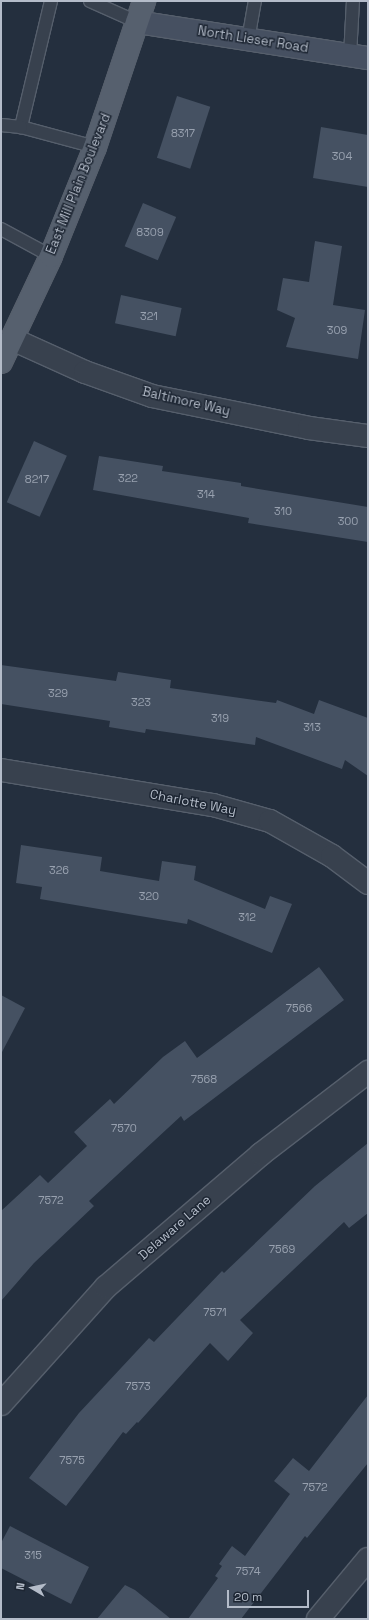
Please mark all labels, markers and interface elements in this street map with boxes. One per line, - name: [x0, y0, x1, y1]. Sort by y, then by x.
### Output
- street label: North Lieser Road: [197, 24, 309, 56]
- street label: East Mill Plain Boulevard: [44, 111, 114, 257]
- house number: 8317: [171, 126, 195, 140]
- house number: 304: [332, 149, 352, 163]
- house number: 8309: [136, 225, 164, 239]
- house number: 321: [140, 309, 158, 323]
- house number: 309: [327, 323, 347, 337]
- street label: Baltimore Way: [140, 384, 232, 420]
- house number: 322: [118, 471, 138, 485]
- house number: 8217: [25, 472, 49, 486]
- house number: 314: [197, 487, 215, 501]
- house number: 310: [274, 504, 292, 518]
- house number: 300: [338, 514, 358, 528]
- house number: 329: [48, 686, 68, 700]
- house number: 323: [131, 695, 151, 709]
- house number: 319: [211, 711, 229, 725]
- house number: 313: [303, 720, 321, 734]
- street label: Charlotte Way: [149, 787, 237, 819]
- house number: 326: [49, 863, 69, 877]
- house number: 320: [139, 889, 159, 903]
- house number: 312: [238, 910, 256, 924]
- house number: 7566: [286, 1001, 312, 1015]
- house number: 7568: [191, 1072, 217, 1086]
- house number: 7570: [111, 1121, 137, 1135]
- street label: Delaware Lane: [136, 1192, 214, 1264]
- house number: 7572: [38, 1193, 64, 1207]
- house number: 7569: [269, 1242, 295, 1256]
- house number: 7571: [203, 1305, 227, 1319]
- house number: 7573: [125, 1379, 151, 1393]
- house number: 7575: [59, 1453, 85, 1467]
- house number: 7572: [302, 1480, 328, 1494]
- house number: 315: [24, 1548, 42, 1562]
- house number: 7574: [235, 1564, 261, 1578]
- north arrow: [12, 1568, 52, 1608]
- text: N: [13, 1581, 28, 1591]
- scale bar: [229, 1582, 311, 1608]
- text: 20 m: [234, 1589, 262, 1605]

